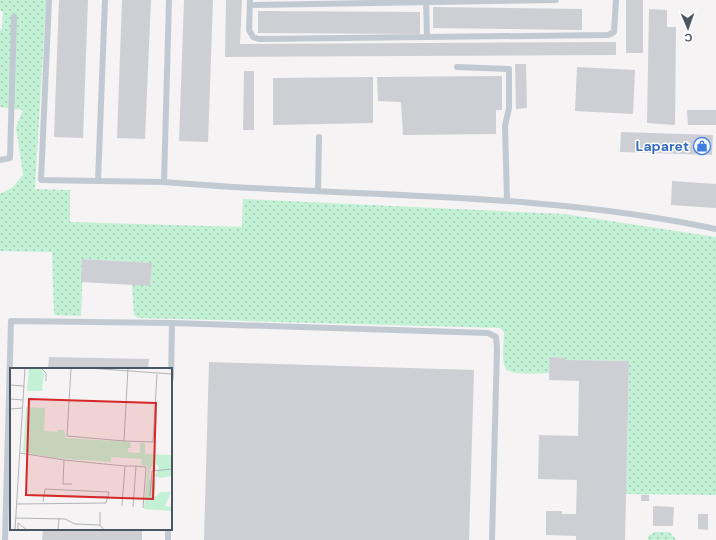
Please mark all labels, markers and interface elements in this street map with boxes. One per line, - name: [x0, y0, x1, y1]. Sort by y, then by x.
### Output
- north arrow: [668, 8, 708, 48]
- text: С: [684, 31, 693, 45]
- shop icon: Laparet: [692, 136, 712, 156]
- place label: Laparet: [636, 137, 689, 155]
- inset map: [10, 368, 172, 530]

